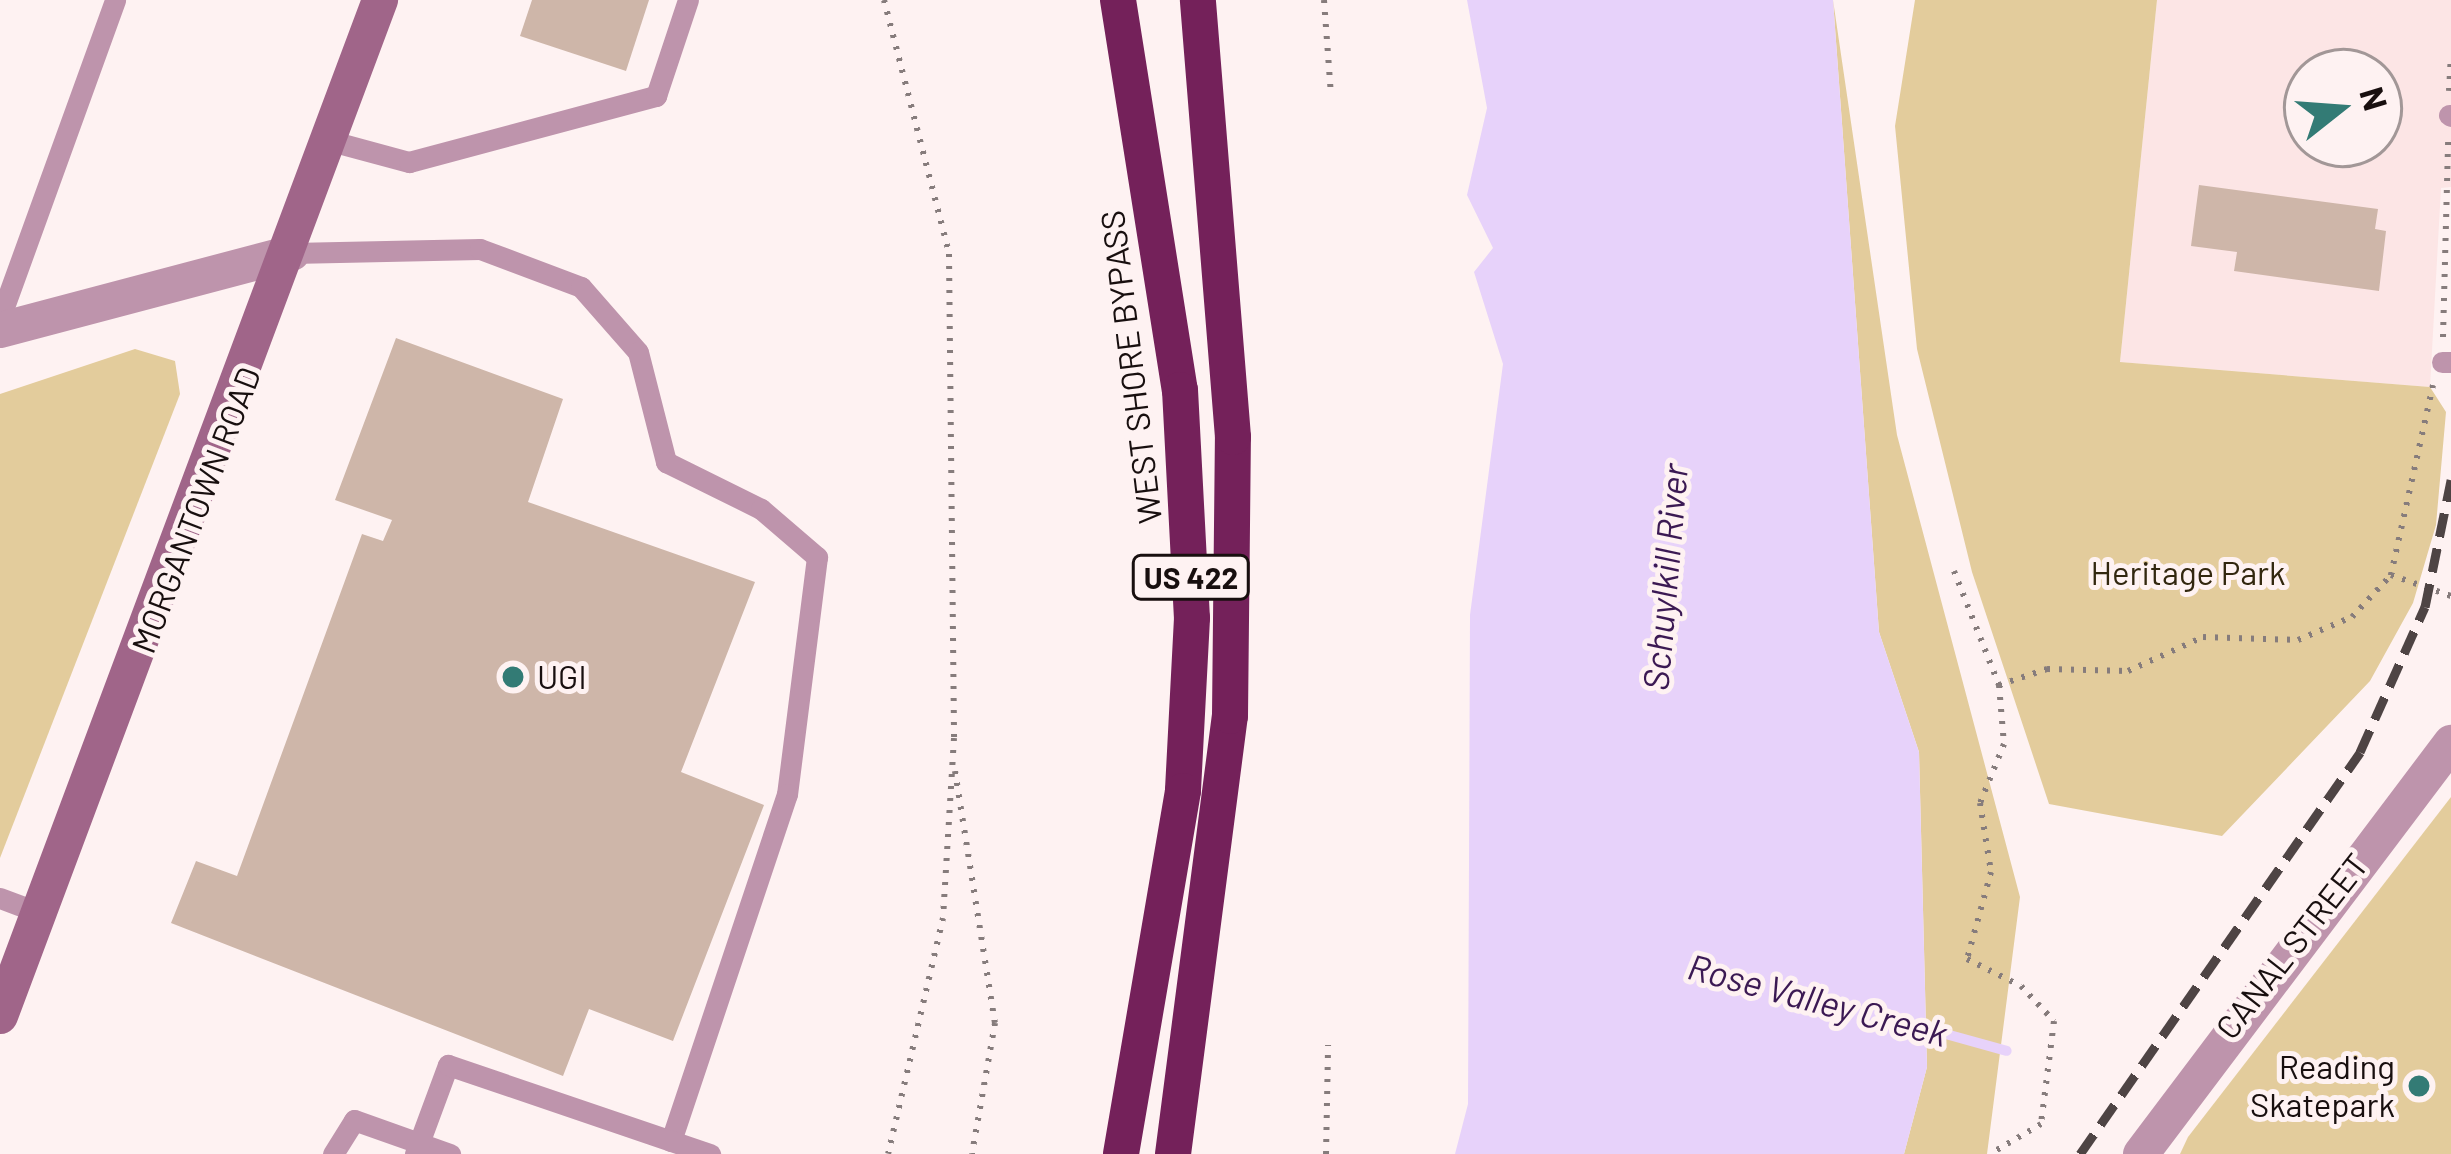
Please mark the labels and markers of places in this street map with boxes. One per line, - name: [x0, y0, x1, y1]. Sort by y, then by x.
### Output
- place label: UGI: [537, 657, 587, 697]
- marker: UGI: [500, 664, 526, 690]
- place label: Reading Skatepark: [2250, 1047, 2395, 1125]
- marker: Reading Skatepark: [2406, 1073, 2432, 1099]

